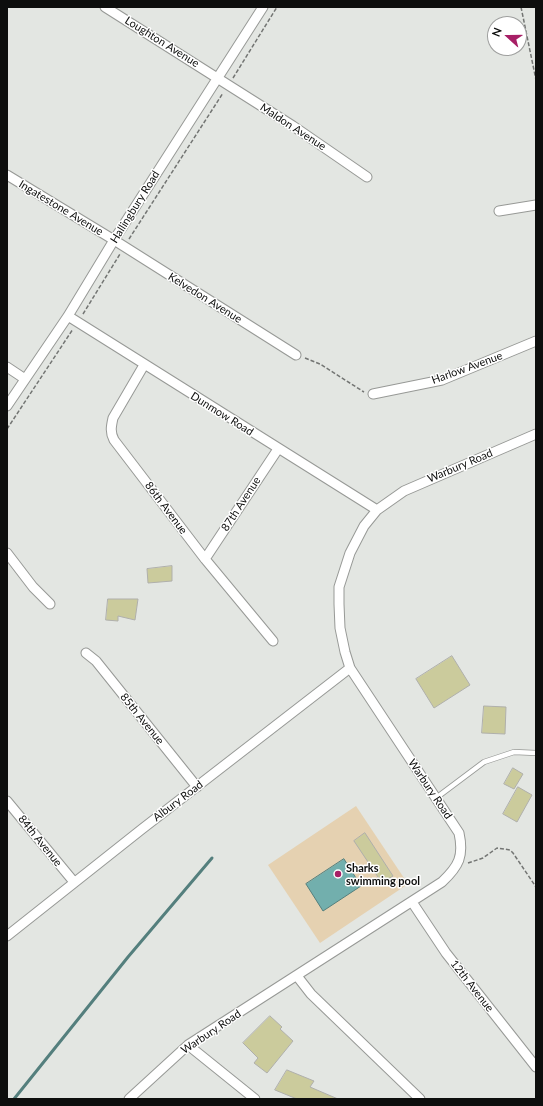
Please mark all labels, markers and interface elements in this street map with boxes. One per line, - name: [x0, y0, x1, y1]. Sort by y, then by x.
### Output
- street label: Loughton Avenue: [122, 14, 202, 70]
- north arrow: [487, 16, 527, 56]
- text: N: [489, 26, 504, 38]
- street label: Maldon Avenue: [258, 101, 328, 153]
- street label: Hallingbury Road: [108, 168, 162, 246]
- street label: Ingatestone Avenue: [16, 178, 106, 238]
- street label: Kelvedon Avenue: [166, 270, 244, 326]
- street label: Harlow Avenue: [430, 349, 504, 387]
- street label: Dunmow Road: [188, 389, 256, 439]
- street label: Warbury Road: [425, 446, 495, 486]
- street label: 87th Avenue: [219, 474, 263, 534]
- street label: 86th Avenue: [142, 479, 190, 537]
- street label: 85th Avenue: [117, 691, 167, 747]
- street label: Warbury Road: [405, 757, 455, 821]
- street label: Albury Road: [150, 778, 206, 824]
- street label: 84th Avenue: [15, 813, 65, 869]
- place label: Sharks swimming pool: [346, 861, 420, 887]
- marker: Sharks swimming pool: [333, 869, 343, 879]
- street label: 12th Avenue: [448, 957, 496, 1015]
- street label: Warbury Road: [179, 1007, 243, 1057]

